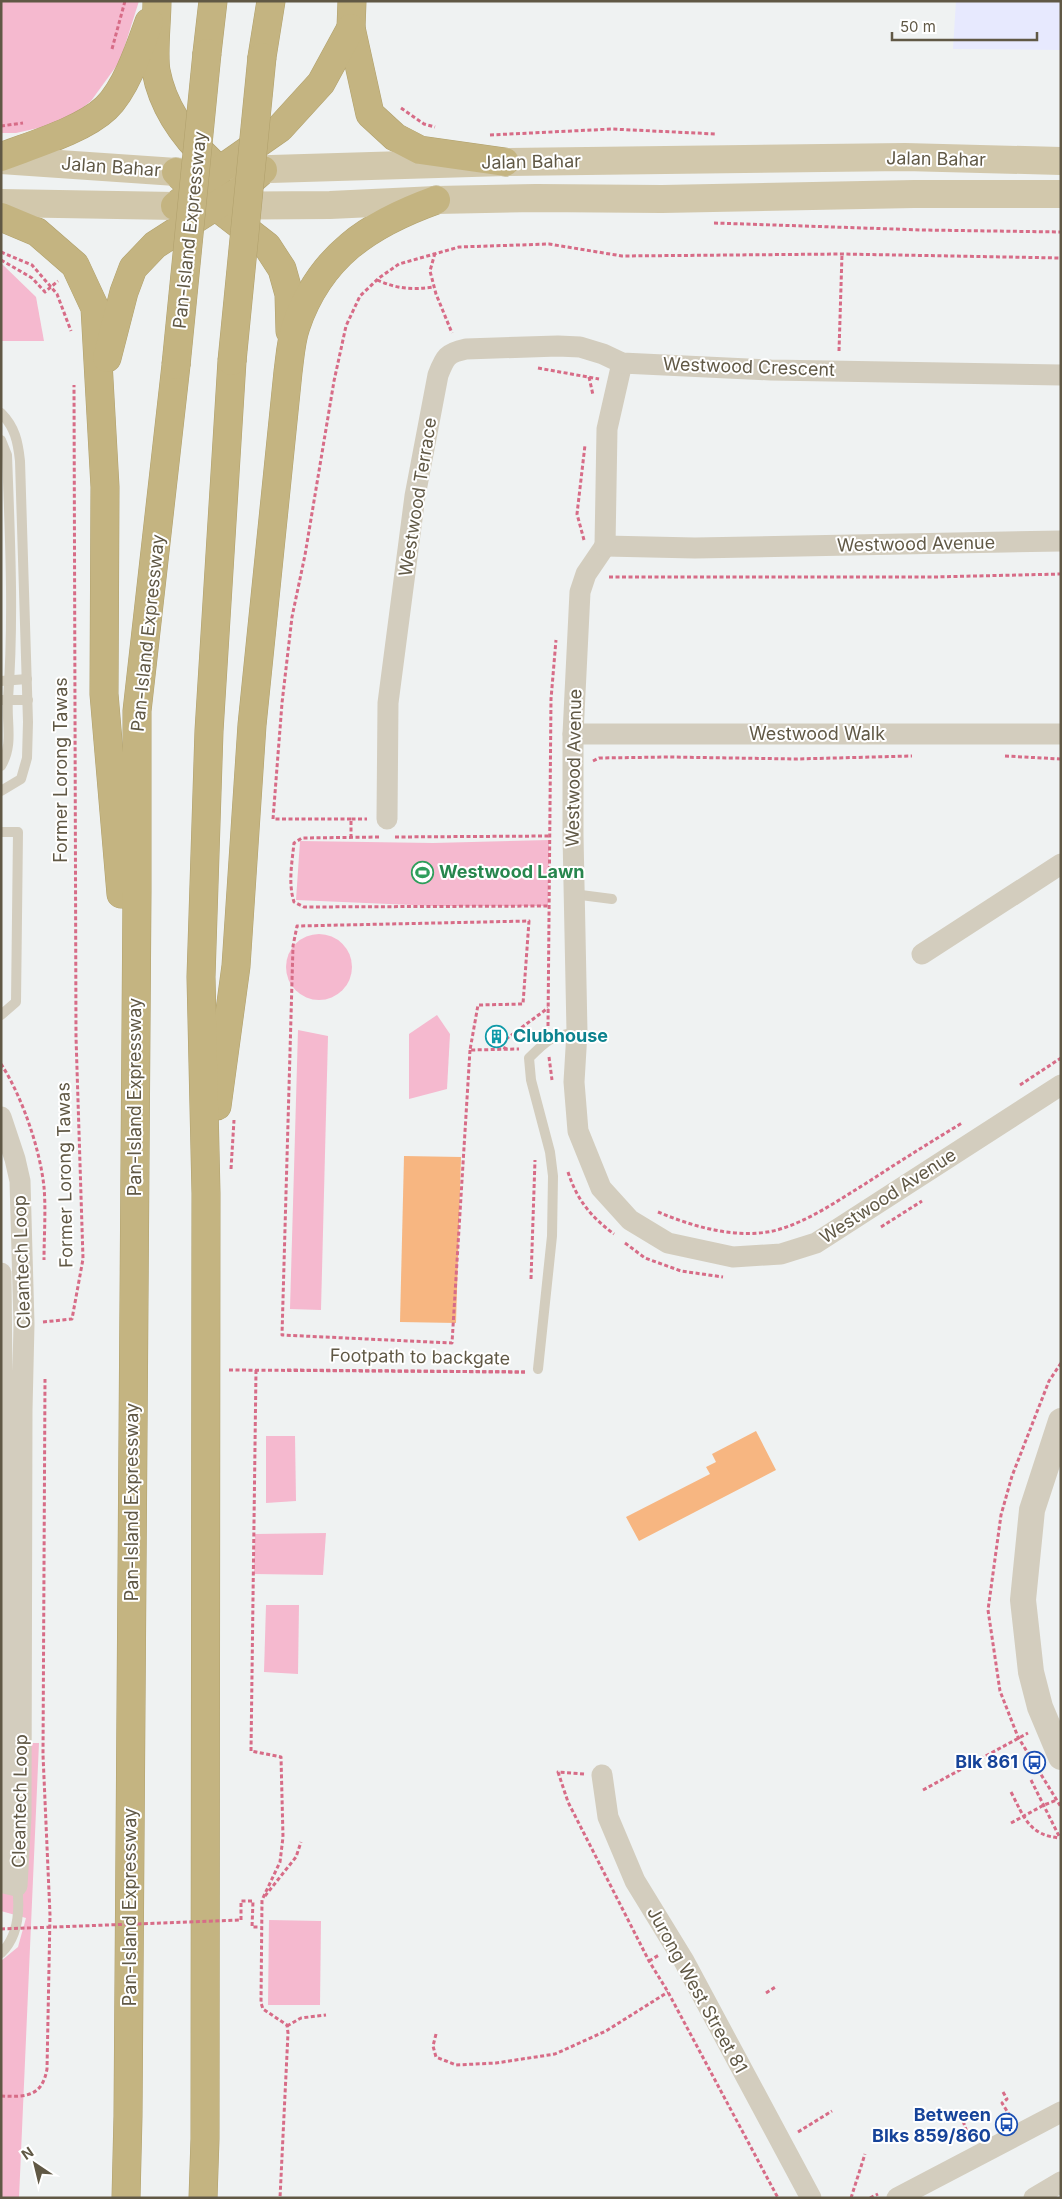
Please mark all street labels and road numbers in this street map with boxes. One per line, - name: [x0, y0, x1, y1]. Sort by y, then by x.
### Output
- street label: Pan-Island Expressway: [169, 130, 210, 330]
- street label: Jalan Bahar: [886, 147, 986, 170]
- street label: Jalan Bahar: [481, 150, 581, 173]
- street label: Jalan Bahar: [60, 153, 162, 180]
- street label: Westwood Crescent: [663, 353, 835, 380]
- street label: Westwood Terrace: [395, 416, 440, 578]
- street label: Westwood Avenue: [837, 532, 995, 555]
- street label: Pan-Island Expressway: [127, 533, 168, 733]
- street label: Former Lorong Tawas: [50, 677, 71, 863]
- street label: Westwood Avenue: [562, 689, 585, 847]
- street label: Westwood Walk: [749, 723, 885, 744]
- street label: Pan-Island Expressway: [124, 998, 145, 1196]
- street label: Former Lorong Tawas: [52, 1082, 77, 1268]
- street label: Westwood Avenue: [816, 1144, 960, 1247]
- street label: Cleantech Loop: [9, 1195, 34, 1329]
- street label: Footpath to backgate: [330, 1344, 510, 1369]
- street label: Pan-Island Expressway: [121, 1403, 142, 1601]
- street label: Cleantech Loop: [8, 1734, 31, 1868]
- street label: Pan-Island Expressway: [119, 1808, 140, 2006]
- street label: Jurong West Street 81: [643, 1903, 752, 2077]

